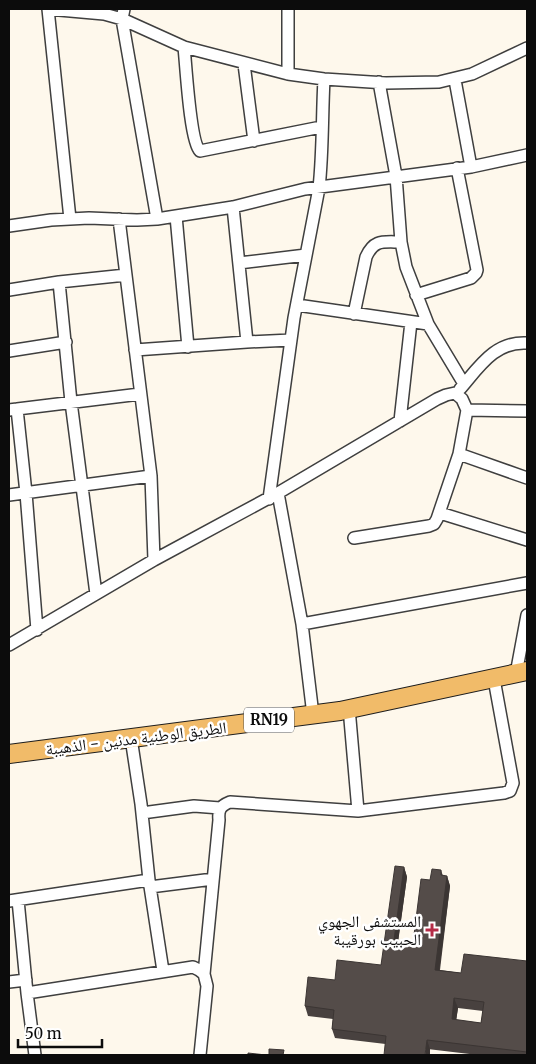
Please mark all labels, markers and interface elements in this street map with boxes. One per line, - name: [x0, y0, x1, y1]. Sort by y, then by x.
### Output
- road number: RN19: [244, 708, 294, 732]
- street label: الطريق الوطنية مدنين - الذهيبة: [45, 717, 228, 760]
- place label: المستشفى الجهوي الحبيب بورقيبة: [318, 911, 421, 949]
- marker: المستشفى الجهوي الحبيب بورقيبة: [425, 923, 439, 937]
- scale bar: [18, 1016, 101, 1048]
- text: 50 m: [25, 1024, 62, 1043]

